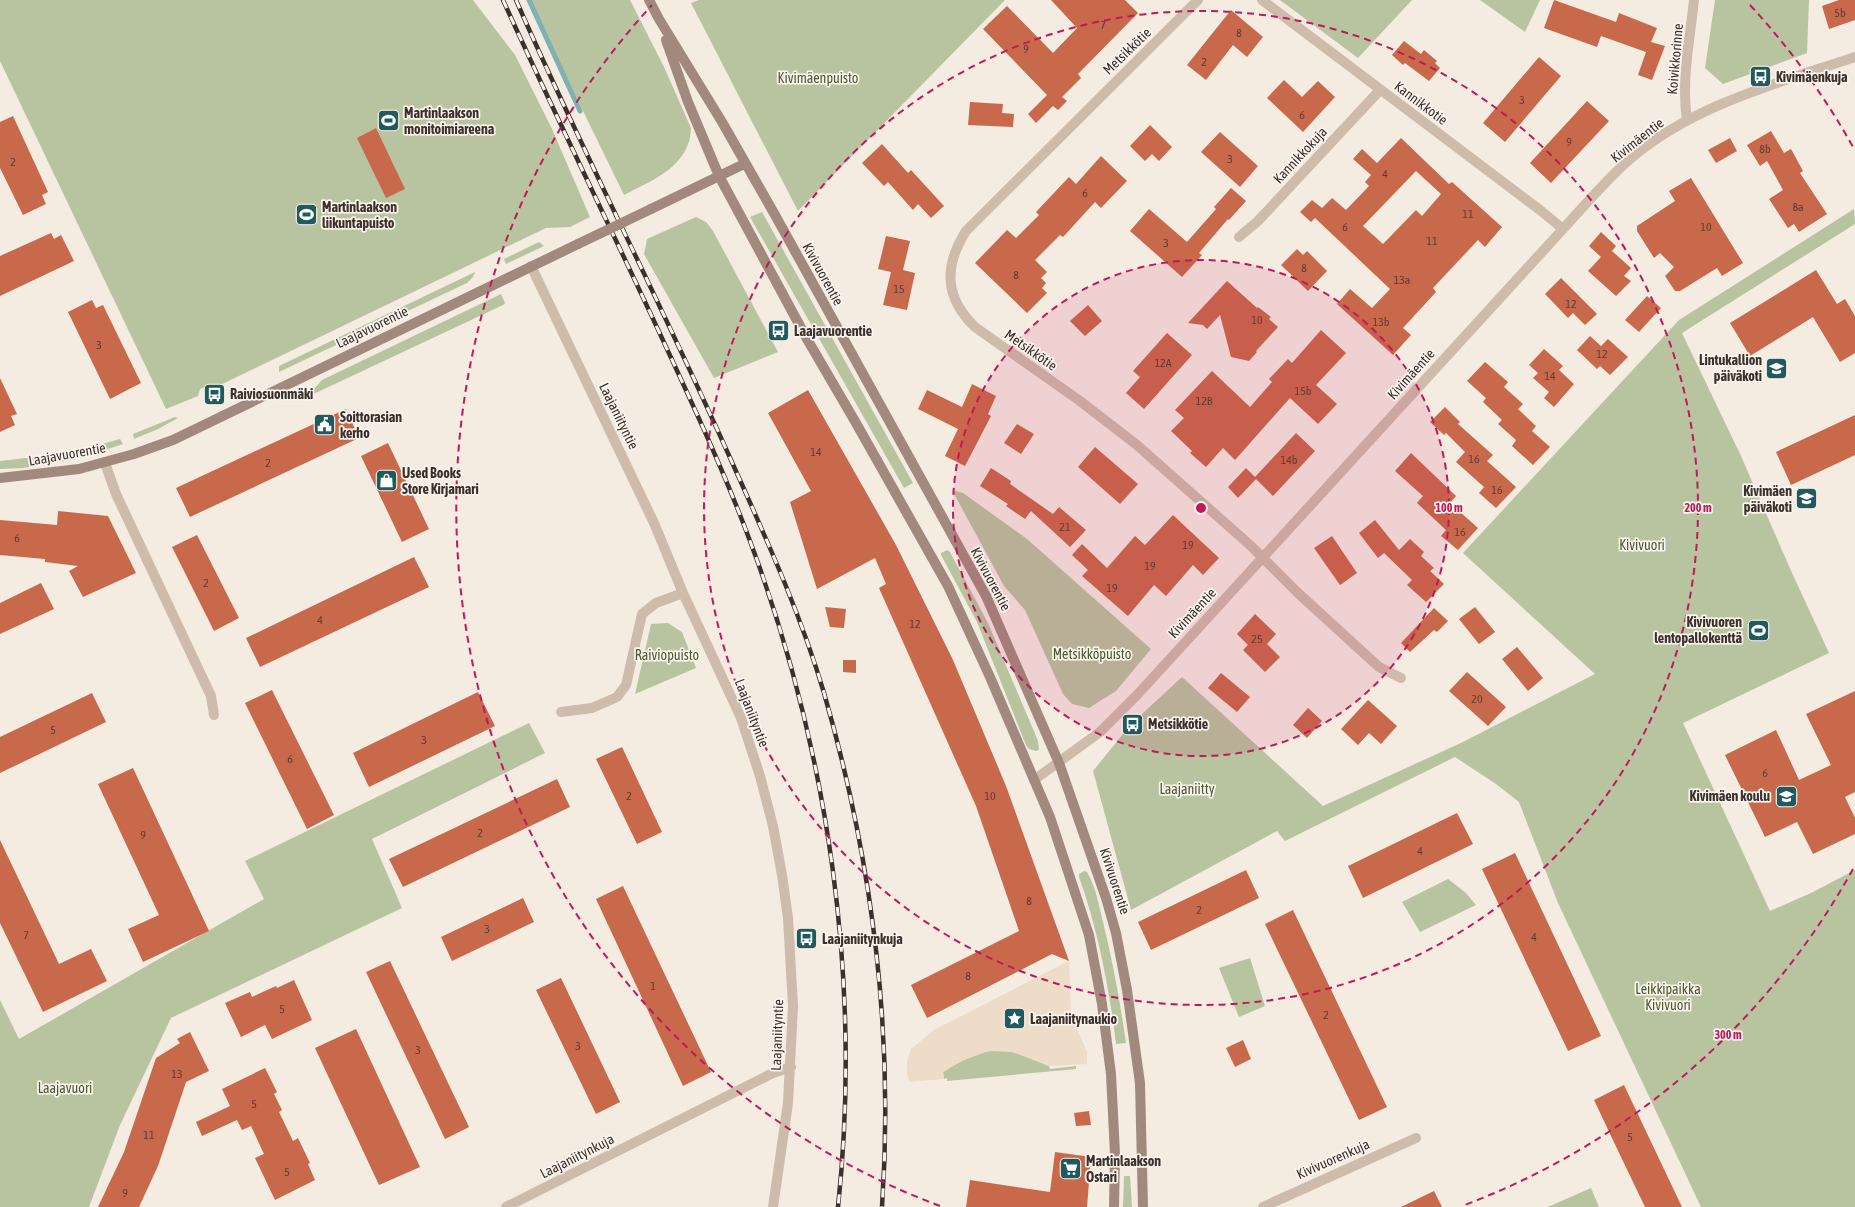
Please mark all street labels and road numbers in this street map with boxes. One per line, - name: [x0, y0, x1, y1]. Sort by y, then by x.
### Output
- street label: Koivikkorinne: [1664, 23, 1686, 95]
- street label: Metsikkötie: [1100, 24, 1154, 78]
- street label: Kannikkotie: [1391, 78, 1451, 128]
- street label: Kivimäentie: [1607, 114, 1667, 166]
- street label: Kannikkokuja: [1270, 124, 1330, 186]
- street label: Kivivuorentie: [799, 240, 847, 308]
- street label: Laajavuorentie: [333, 303, 411, 351]
- street label: Metsikkötie: [1002, 326, 1060, 374]
- street label: Kivimäentie: [1384, 345, 1438, 403]
- street label: Laajaniityntie: [596, 380, 642, 452]
- street label: Laajavuorentie: [27, 439, 107, 469]
- street label: Kivivuorentie: [968, 545, 1014, 613]
- street label: Kivimäentie: [1165, 585, 1219, 641]
- street label: Laajaniityntie: [732, 677, 772, 749]
- street label: Kivivuorentie: [1097, 846, 1133, 916]
- street label: Laajaniityntie: [768, 999, 786, 1071]
- street label: Laajaniitynkuja: [537, 1131, 617, 1181]
- street label: Kivivuorenkuja: [1294, 1136, 1372, 1182]

